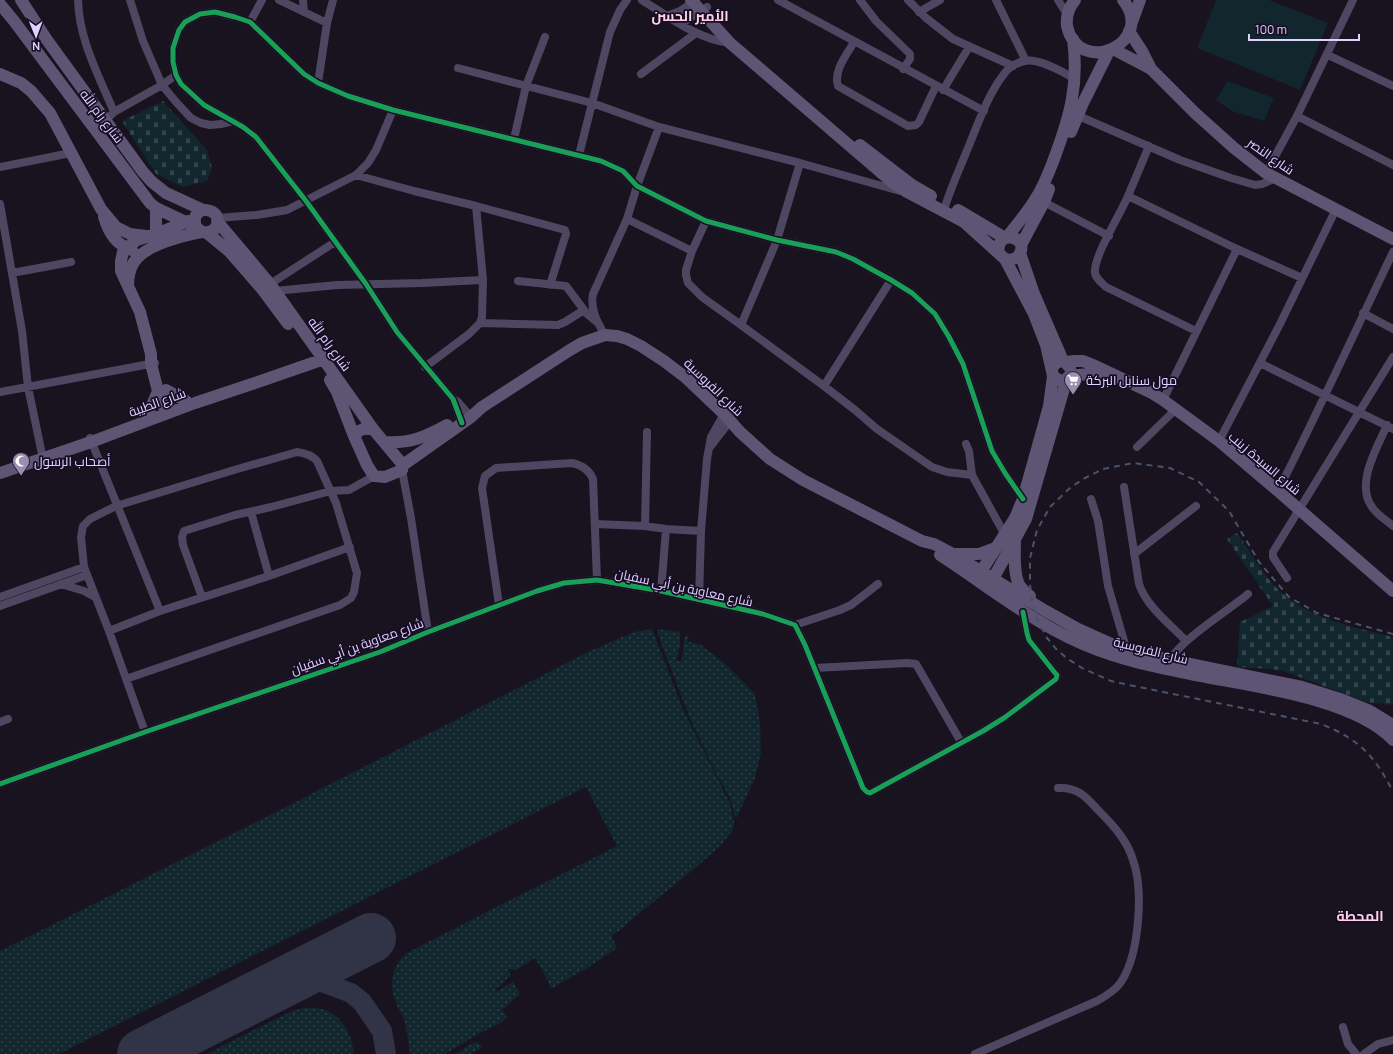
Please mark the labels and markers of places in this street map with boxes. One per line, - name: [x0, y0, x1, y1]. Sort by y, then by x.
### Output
- supermarket icon: مول سنابل البركة: [1063, 370, 1083, 395]
- place label: مول سنابل البركة: [1086, 371, 1177, 389]
- mosque icon: أصحاب الرسول: [11, 451, 31, 476]
- place label: أصحاب الرسول: [34, 452, 111, 470]

